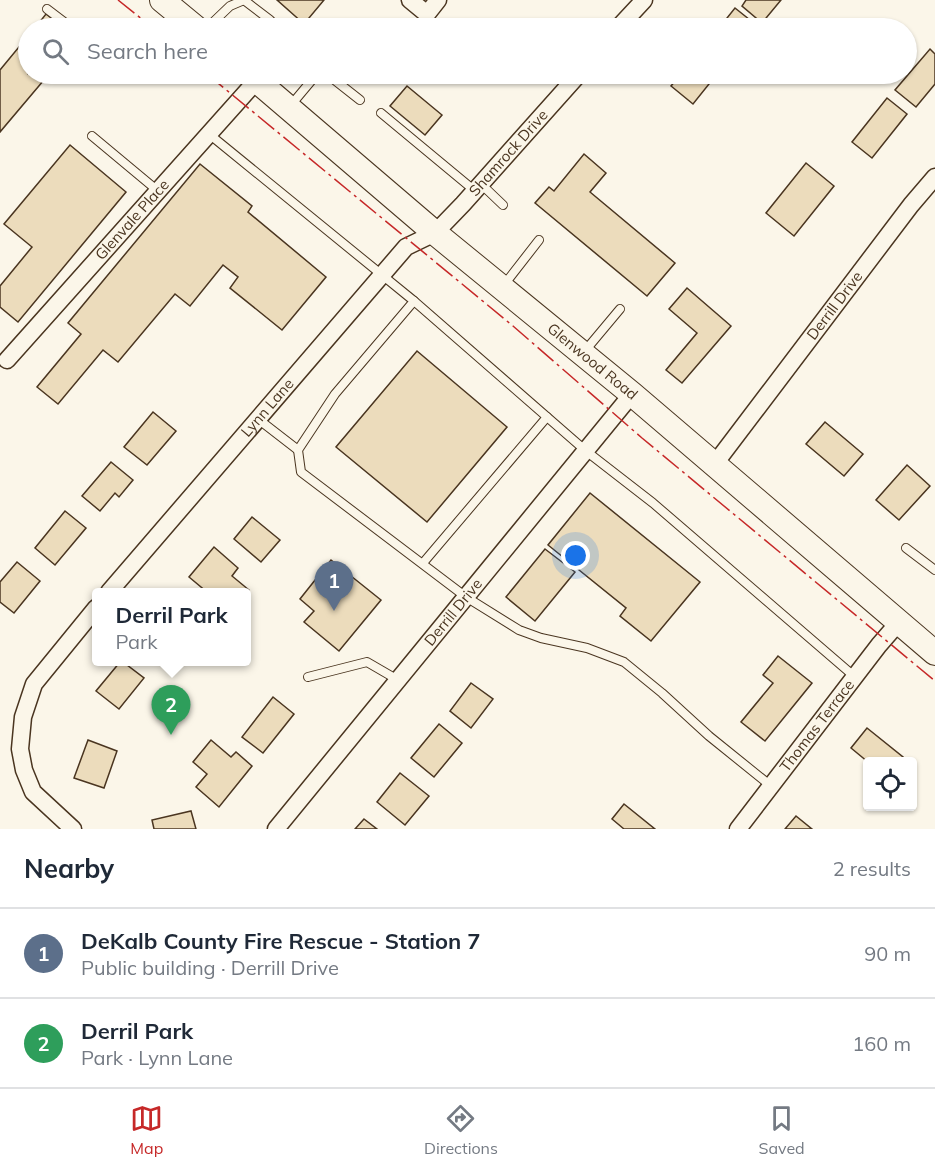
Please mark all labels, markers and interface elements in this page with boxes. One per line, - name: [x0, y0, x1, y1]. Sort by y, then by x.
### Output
- search box: [18, 18, 917, 84]
- icon: search: [39, 35, 72, 68]
- text: Search here: [87, 37, 208, 65]
- street label: Shamrock Drive: [464, 106, 552, 200]
- street label: Glenvale Place: [91, 175, 173, 264]
- street label: Derrill Drive: [802, 267, 866, 343]
- street label: Glenwood Road: [544, 319, 642, 404]
- street label: Lynn Lane: [237, 374, 298, 441]
- your location: [561, 541, 590, 570]
- pin: 1: [314, 562, 354, 611]
- street label: Derrill Drive: [420, 575, 486, 649]
- popup: [92, 588, 251, 666]
- text: Derril Park: [115, 601, 228, 629]
- text: Park: [115, 629, 158, 654]
- street label: Thomas Terrace: [775, 676, 858, 775]
- pin: 2: [152, 686, 190, 735]
- map controls: [863, 757, 917, 811]
- button: locate: [863, 757, 917, 811]
- text: Nearby: [24, 852, 114, 885]
- text: 2 results: [833, 856, 911, 881]
- text: DeKalb County Fire Rescue - Station 7: [81, 927, 480, 955]
- text: 1: [38, 941, 50, 966]
- text: 90 m: [864, 941, 911, 966]
- text: Public building · Derrill Drive: [81, 955, 339, 980]
- text: Derril Park: [81, 1017, 193, 1045]
- text: 2: [38, 1031, 50, 1056]
- text: 160 m: [852, 1031, 911, 1056]
- text: Park · Lynn Lane: [81, 1045, 233, 1070]
- tab: Map: [130, 1102, 163, 1158]
- tab: Directions: [424, 1102, 498, 1158]
- tab: Saved: [759, 1102, 805, 1158]

